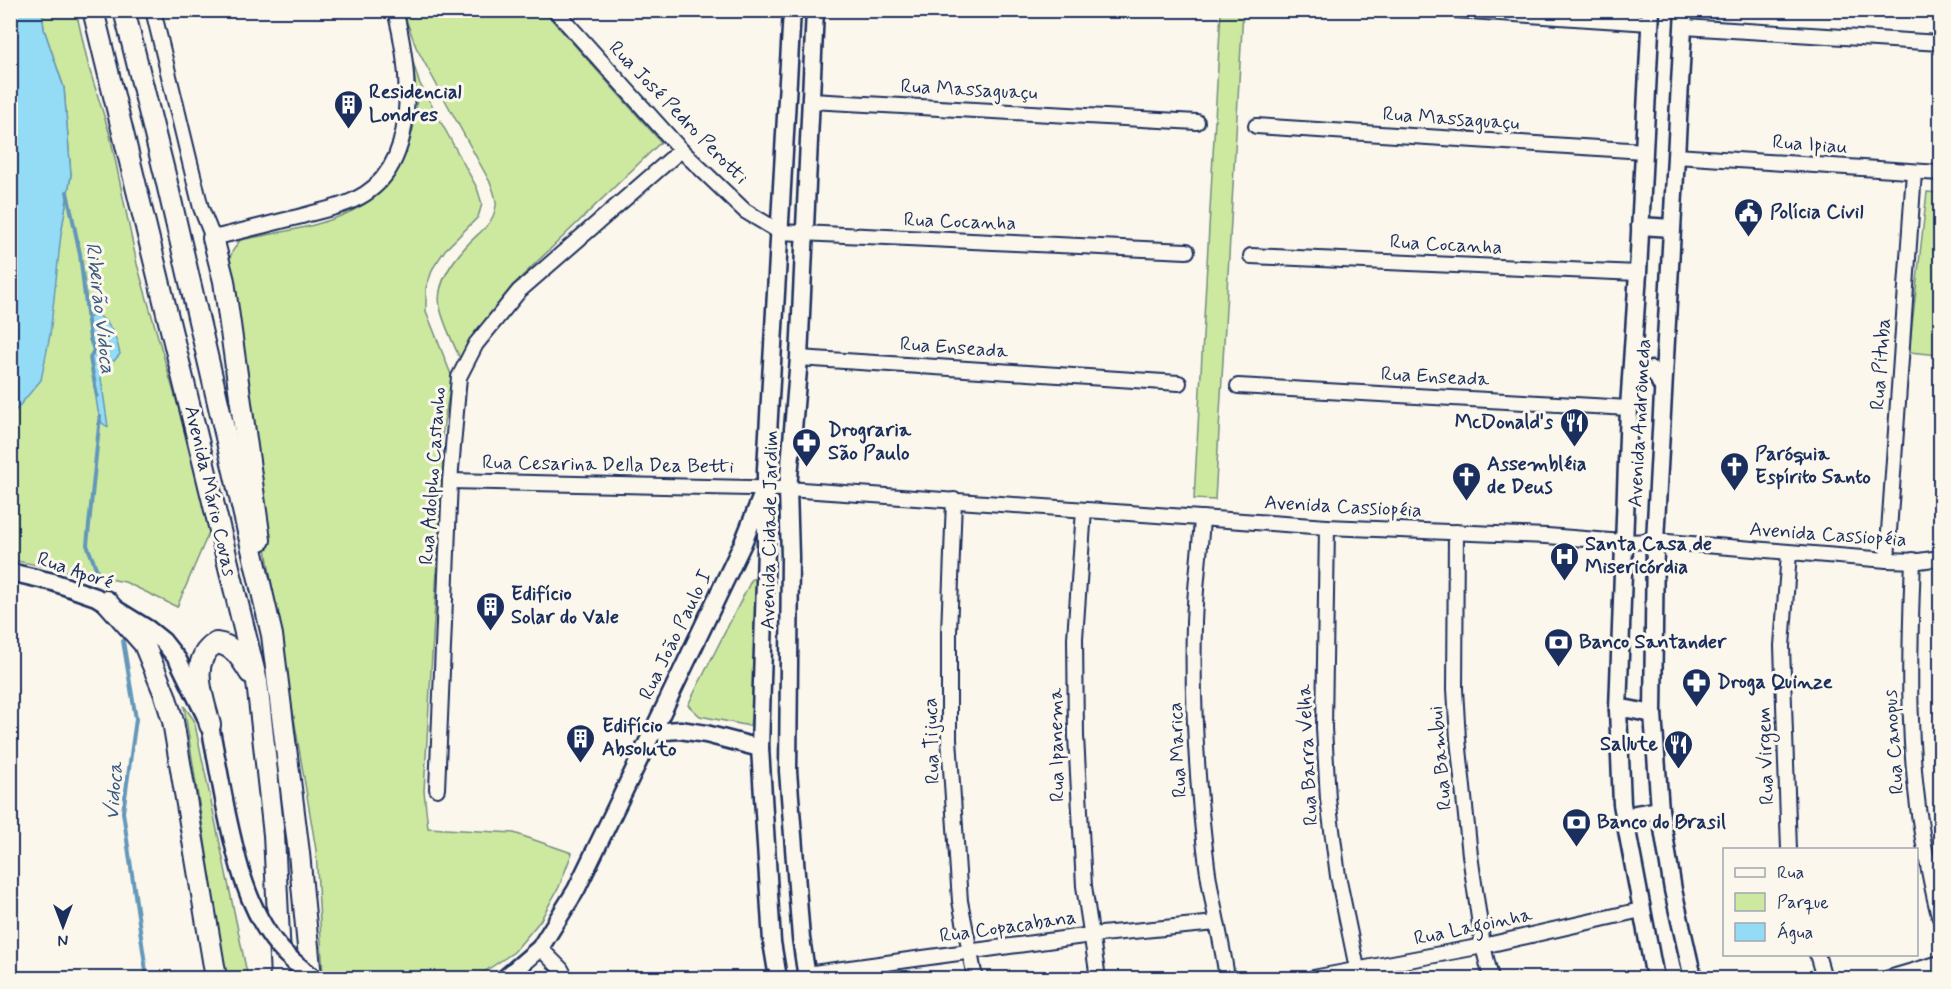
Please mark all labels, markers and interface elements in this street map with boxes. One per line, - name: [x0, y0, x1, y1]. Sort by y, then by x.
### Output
- street label: Rua José Pedro Perotti: [602, 35, 754, 191]
- street label: Rua Massaguaçu: [900, 73, 1038, 107]
- place label: Residencial Londres: [369, 79, 462, 129]
- building icon: Residencial Londres: [332, 88, 364, 130]
- street label: Rua Massaguaçu: [1382, 101, 1520, 137]
- street label: Rua Ipiau: [1772, 129, 1848, 161]
- public building icon: Polícia Civil: [1733, 196, 1765, 238]
- place label: Polícia Civil: [1770, 199, 1863, 226]
- street label: Rua Cocanha: [903, 207, 1017, 237]
- street label: Rua Cocanha: [1389, 229, 1503, 261]
- water label: Ribeirão Vidoca: [78, 241, 122, 376]
- street label: Rua Pituba: [1864, 317, 1898, 411]
- street label: Rua Enseada: [899, 331, 1010, 365]
- street label: Avenida Andrômeda: [1622, 338, 1658, 508]
- street label: Rua Enseada: [1380, 361, 1491, 393]
- street label: Rua Adolpho Castanho: [413, 386, 453, 566]
- street label: Avenida Mário Covas: [177, 403, 243, 579]
- restaurant icon: McDonald's: [1558, 406, 1590, 448]
- place label: McDonald's: [1455, 409, 1553, 436]
- place label: Drograria São Paulo: [828, 417, 912, 467]
- pharmacy icon: Drograria São Paulo: [791, 426, 823, 468]
- street label: Avenida Cidade Jardim: [755, 430, 785, 630]
- place label: Paróquia Espírito Santo: [1755, 441, 1871, 491]
- street label: Rua Cesarina Della Dea Betti: [482, 449, 734, 481]
- church icon: Paróquia Espírito Santo: [1718, 450, 1750, 492]
- place label: Assembléia de Deus: [1487, 451, 1587, 501]
- church icon: Assembléia de Deus: [1450, 460, 1482, 502]
- street label: Avenida Cassiopéia: [1264, 489, 1422, 525]
- street label: Avenida Cassiopéia: [1748, 516, 1908, 554]
- place label: Santa Casa de Misericórdia: [1585, 531, 1712, 581]
- hospital icon: Santa Casa de Misericórdia: [1548, 540, 1580, 582]
- street label: Rua Aporé: [33, 545, 117, 598]
- street label: Rua João Paulo I: [633, 565, 719, 705]
- place label: Edifício Solar do Vale: [511, 581, 619, 631]
- building icon: Edifício Solar do Vale: [474, 590, 506, 632]
- bank icon: Banco Santander: [1542, 626, 1574, 668]
- place label: Banco Santander: [1579, 629, 1727, 656]
- pharmacy icon: Droga Quinze: [1680, 666, 1712, 708]
- place label: Droga Quinze: [1717, 669, 1833, 696]
- street label: Rua Barra Velha: [1291, 683, 1325, 826]
- street label: Rua Ipanema: [1042, 687, 1071, 802]
- street label: Rua Canopus: [1877, 688, 1911, 795]
- street label: Rua Tijuca: [917, 697, 947, 785]
- street label: Rua Marica: [1162, 701, 1194, 799]
- street label: Rua Bambui: [1423, 705, 1459, 811]
- street label: Rua Virgem: [1751, 707, 1782, 805]
- place label: Edifício Absoluto: [602, 713, 677, 763]
- building icon: Edifício Absoluto: [565, 722, 597, 764]
- restaurant icon: Sallute: [1663, 728, 1695, 770]
- place label: Sallute: [1600, 731, 1659, 758]
- water label: Vidoca: [98, 760, 130, 821]
- bank icon: Banco do Brasil: [1560, 806, 1592, 848]
- place label: Banco do Brasil: [1597, 809, 1726, 836]
- legend: [1723, 848, 1918, 956]
- text: Rua: [1777, 861, 1804, 885]
- text: Parque: [1777, 891, 1829, 915]
- north arrow: [33, 896, 93, 956]
- street label: Rua Lagoinha: [1411, 901, 1536, 955]
- street label: Rua Copacabana: [938, 904, 1078, 950]
- text: Água: [1777, 921, 1813, 945]
- text: N: [58, 929, 68, 950]

